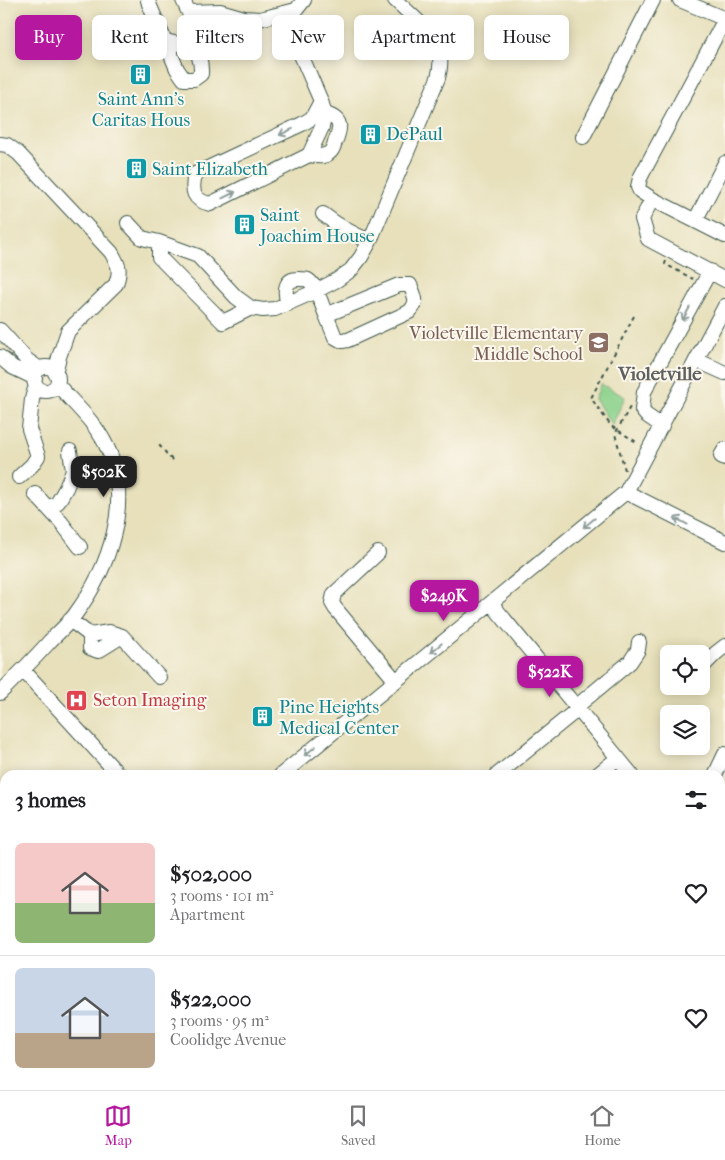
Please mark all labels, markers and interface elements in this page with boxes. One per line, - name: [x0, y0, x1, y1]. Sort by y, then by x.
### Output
- chip: Buy: [15, 15, 82, 60]
- chip: Rent: [92, 15, 167, 60]
- chip: Filters: [177, 15, 262, 60]
- chip: New: [272, 15, 344, 60]
- chip: Apartment: [354, 15, 474, 60]
- chip: House: [484, 15, 569, 60]
- building icon: Saint Ann's Caritas Hous: [129, 62, 153, 86]
- place label: Saint Ann's Caritas Hous: [92, 89, 191, 131]
- building icon: DePaul: [358, 122, 382, 146]
- place label: DePaul: [386, 124, 443, 145]
- one-way arrow: [279, 127, 294, 137]
- building icon: Saint Elizabeth: [124, 157, 148, 181]
- place label: Saint Elizabeth: [152, 159, 268, 180]
- one-way arrow: [221, 190, 236, 199]
- place label: Saint Joachim House: [258, 205, 375, 247]
- building icon: Saint Joachim House: [232, 213, 256, 237]
- one-way arrow: [681, 307, 691, 322]
- place label: Violetville Elementary Middle School: [408, 323, 584, 365]
- school or university icon: Violetville Elementary Middle School: [587, 331, 611, 355]
- district label: Violetville: [617, 363, 702, 385]
- pin: $502K: [69, 456, 139, 498]
- text: $502K: [82, 462, 126, 481]
- one-way arrow: [674, 516, 689, 526]
- one-way arrow: [582, 517, 595, 528]
- pin: $249K: [409, 580, 479, 622]
- text: $249K: [421, 586, 467, 605]
- one-way arrow: [430, 642, 443, 653]
- map controls: [660, 645, 710, 755]
- button: locate: [660, 645, 710, 695]
- pin: $522K: [515, 656, 585, 698]
- text: $522K: [528, 662, 572, 681]
- hospital icon: Seton Imaging: [65, 688, 89, 712]
- place label: Seton Imaging: [93, 690, 207, 711]
- place label: Pine Heights Medical Center: [279, 697, 399, 739]
- building icon: Pine Heights Medical Center: [251, 705, 275, 729]
- button: layers: [660, 705, 710, 755]
- one-way arrow: [304, 745, 317, 756]
- icon: filters: [682, 786, 710, 814]
- text: 3 homes: [15, 788, 86, 812]
- text: $502,000: [170, 862, 252, 886]
- icon: home: [55, 863, 115, 923]
- icon: heart: [682, 879, 710, 907]
- text: 3 rooms · 101 m²: [170, 886, 273, 905]
- text: Apartment: [170, 905, 245, 924]
- text: $522,000: [170, 987, 251, 1011]
- icon: home: [55, 988, 115, 1048]
- icon: heart: [682, 1004, 710, 1032]
- text: 3 rooms · 95 m²: [170, 1011, 269, 1030]
- text: Coolidge Avenue: [170, 1030, 286, 1049]
- tab: Map: [104, 1102, 132, 1149]
- tab: Saved: [341, 1102, 376, 1149]
- tab: Home: [584, 1102, 621, 1149]

